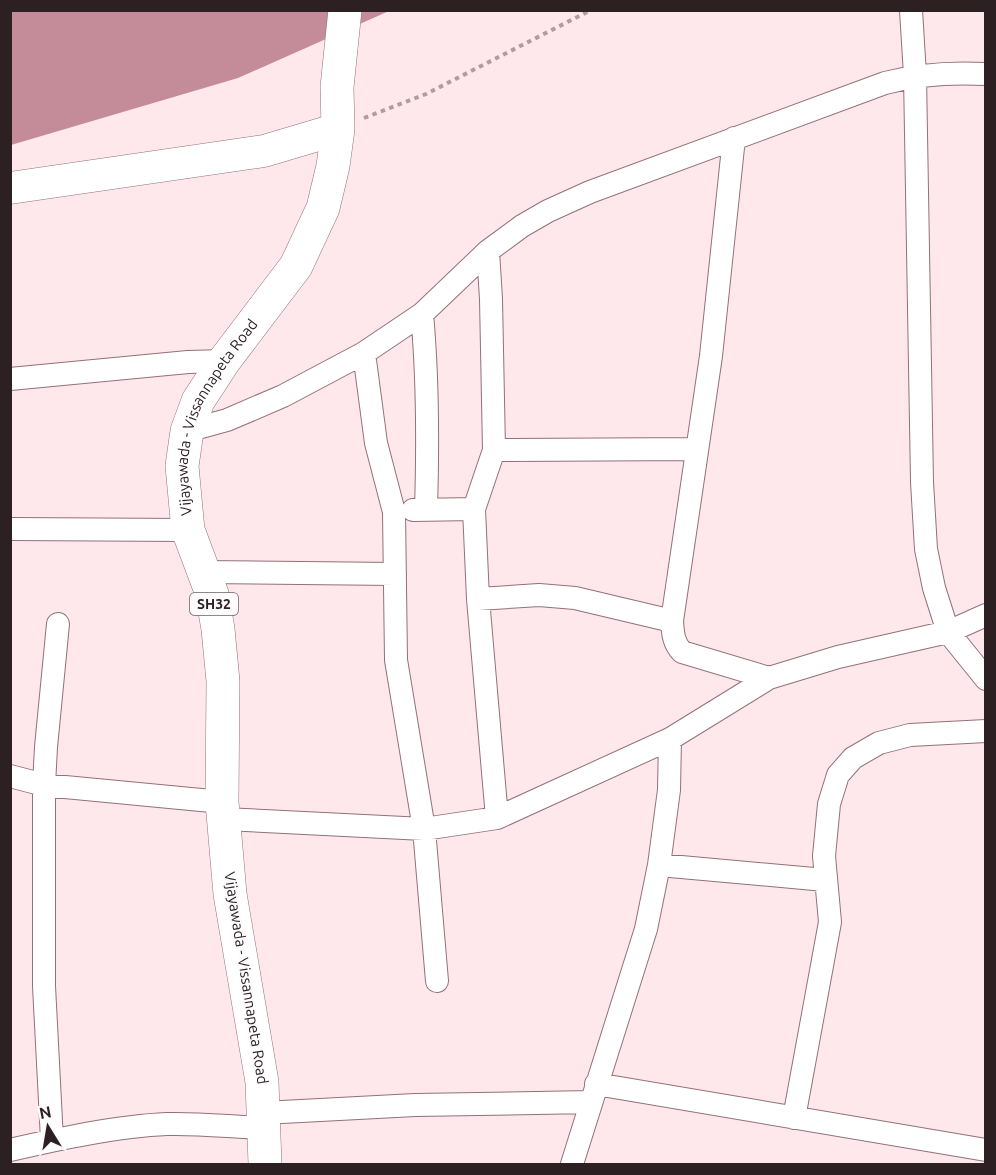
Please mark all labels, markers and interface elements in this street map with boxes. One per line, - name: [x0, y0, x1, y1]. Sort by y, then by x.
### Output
- street label: Vijayawada - Vissannapeta Road: [173, 316, 261, 517]
- road number: SH32: [190, 593, 238, 615]
- street label: Vijayawada - Vissannapeta Road: [221, 871, 272, 1085]
- north arrow: [18, 1097, 78, 1157]
- text: N: [38, 1102, 53, 1122]

